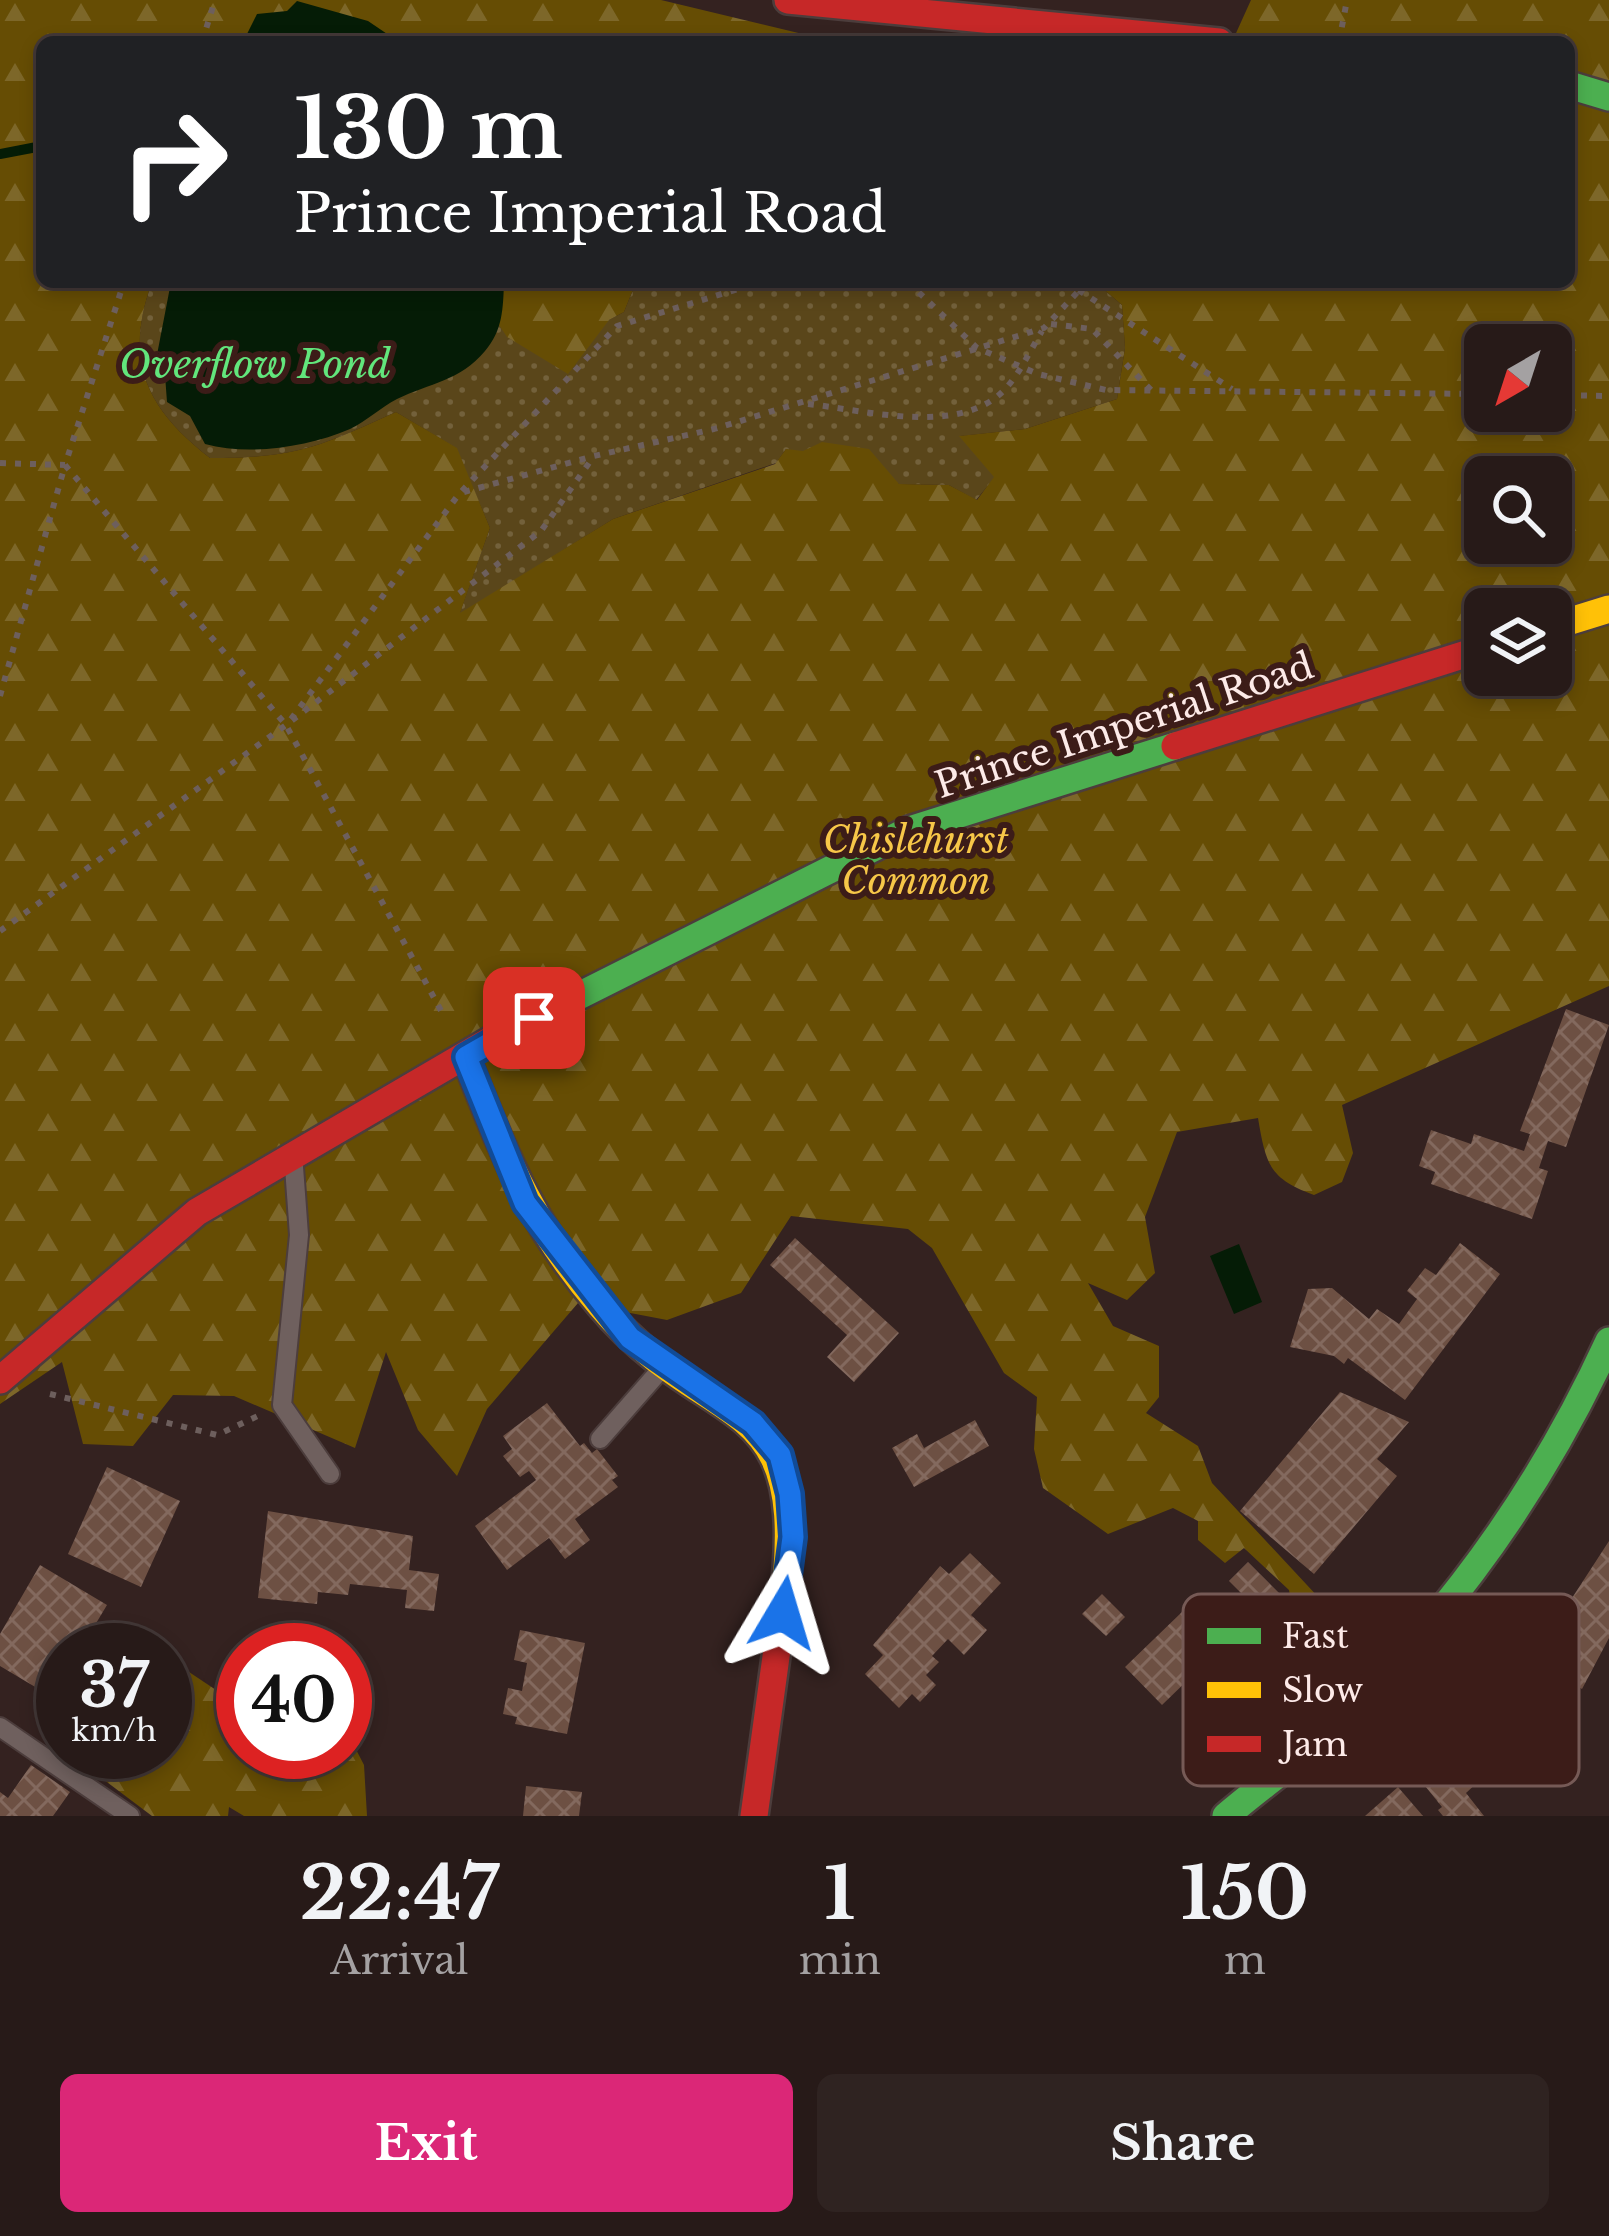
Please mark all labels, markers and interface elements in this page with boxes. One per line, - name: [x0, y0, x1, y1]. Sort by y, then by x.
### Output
- text: 130 m: [294, 77, 563, 181]
- icon: right: [96, 84, 252, 240]
- text: Prince Imperial Road: [294, 180, 887, 247]
- north arrow: [1464, 324, 1572, 432]
- map controls: [1464, 324, 1572, 696]
- water label: Overflow Pond: [119, 340, 392, 389]
- button: search: [1464, 456, 1572, 564]
- button: layers: [1464, 588, 1572, 696]
- street label: Prince Imperial Road: [929, 643, 1319, 808]
- park label: Chislehurst Common: [823, 818, 1009, 904]
- pin: [483, 967, 585, 1069]
- icon: arrive: [501, 985, 567, 1051]
- position arrow: [720, 1550, 846, 1676]
- legend: [1183, 1594, 1579, 1786]
- text: Fast: [1282, 1616, 1349, 1657]
- speed limit sign: 40: [216, 1623, 372, 1779]
- text: 37: [79, 1649, 149, 1723]
- text: Slow: [1282, 1670, 1363, 1711]
- text: km/h: [71, 1712, 157, 1749]
- text: Jam: [1278, 1724, 1348, 1765]
- text: 22:47: [300, 1849, 499, 1938]
- text: 1: [824, 1849, 855, 1938]
- text: 150: [1181, 1849, 1309, 1938]
- text: Arrival: [330, 1936, 468, 1985]
- text: min: [799, 1936, 881, 1985]
- text: m: [1224, 1936, 1266, 1985]
- button: Exit: [60, 2074, 793, 2212]
- button: Share: [817, 2074, 1549, 2212]

